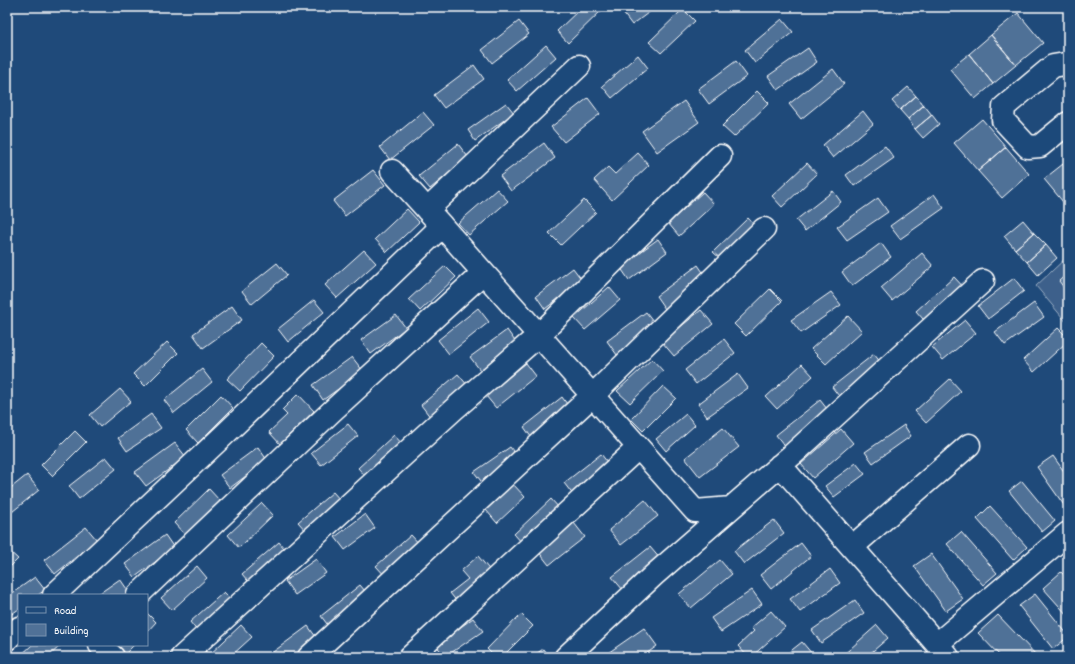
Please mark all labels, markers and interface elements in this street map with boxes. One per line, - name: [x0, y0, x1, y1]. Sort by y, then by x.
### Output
- legend: [18, 594, 148, 646]
- text: Road: [54, 603, 76, 620]
- text: Building: [54, 623, 89, 640]

